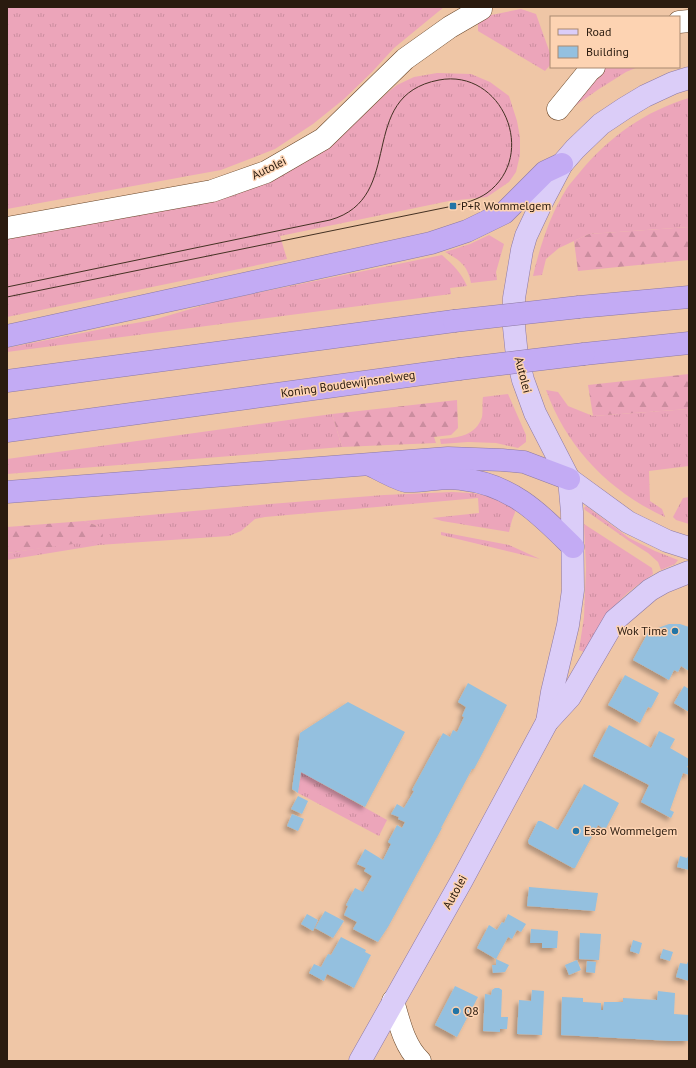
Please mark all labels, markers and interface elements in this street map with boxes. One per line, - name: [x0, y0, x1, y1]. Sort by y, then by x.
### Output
- legend: [550, 16, 680, 68]
- text: Road: [586, 24, 611, 39]
- text: Building: [586, 44, 629, 59]
- street label: Autolei: [249, 153, 289, 182]
- place label: P+R Wommelgem: [461, 198, 551, 213]
- marker: P+R Wommelgem: [448, 201, 458, 211]
- street label: Autolei: [511, 355, 535, 395]
- street label: Koning Boudewijnsnelweg: [280, 367, 416, 400]
- place label: Wok Time: [617, 623, 667, 638]
- marker: Wok Time: [670, 626, 680, 636]
- place label: Esso Wommelgem: [584, 823, 677, 838]
- marker: Esso Wommelgem: [571, 826, 581, 836]
- street label: Autolei: [439, 872, 470, 911]
- place label: Q8: [464, 1003, 479, 1018]
- marker: Q8: [451, 1006, 461, 1016]

